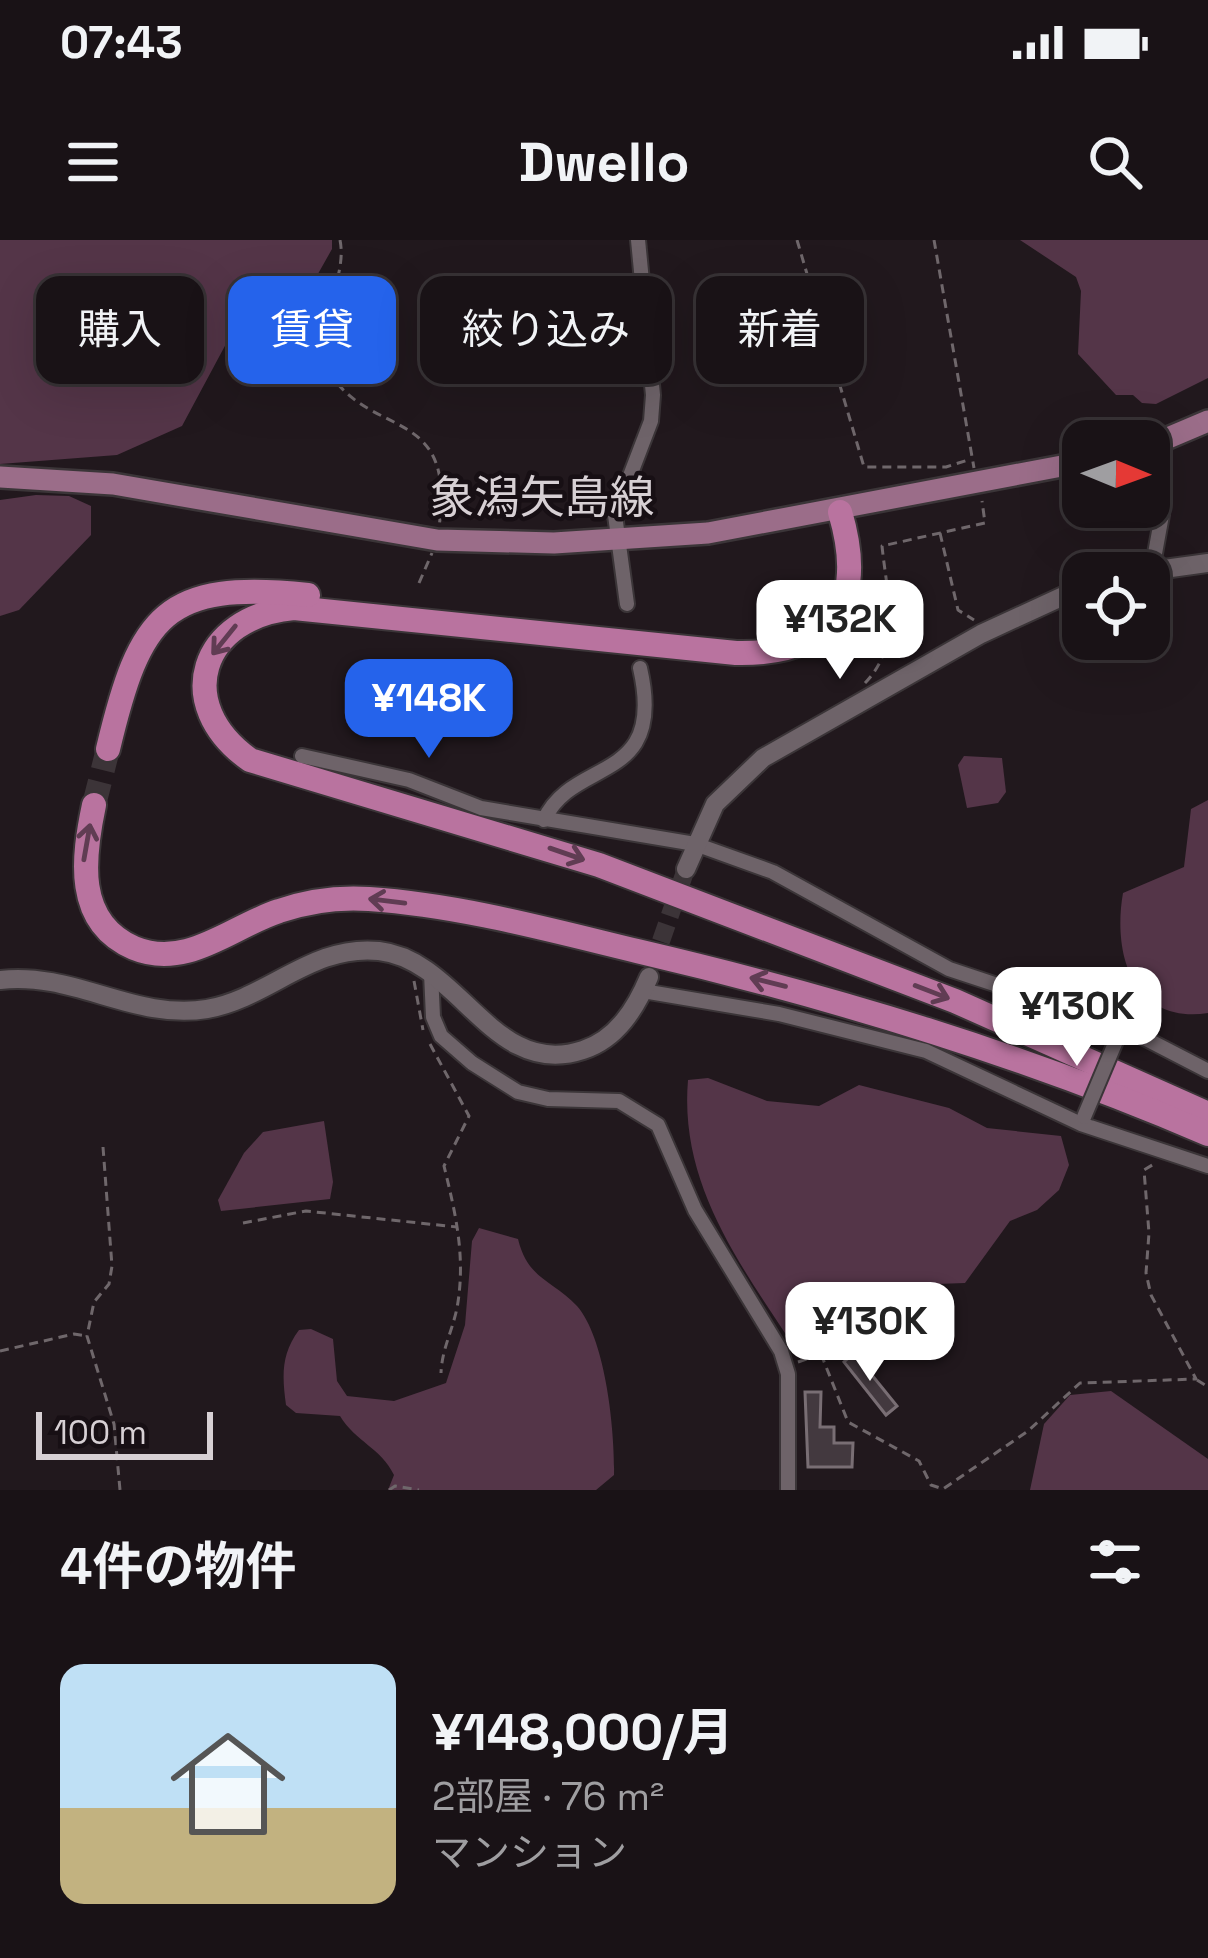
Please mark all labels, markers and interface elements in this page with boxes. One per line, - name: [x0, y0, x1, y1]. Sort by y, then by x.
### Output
- text: 07:43: [60, 14, 183, 71]
- text: Dwello: [518, 128, 690, 197]
- icon: menu: [60, 129, 126, 195]
- icon: search: [1082, 129, 1148, 195]
- chip: 購入: [36, 276, 204, 384]
- chip: 賃貸: [228, 276, 396, 384]
- chip: 絞り込み: [420, 276, 672, 384]
- chip: 新着: [696, 276, 864, 384]
- north arrow: [1062, 420, 1170, 528]
- map controls: [1062, 420, 1170, 660]
- street label: 象潟矢島線: [429, 469, 655, 526]
- button: locate: [1062, 552, 1170, 660]
- pin: ¥132K: [756, 580, 924, 682]
- text: ¥132K: [783, 594, 897, 643]
- one-way arrow: [211, 624, 238, 655]
- pin: ¥148K: [345, 659, 513, 761]
- text: ¥148K: [372, 673, 486, 722]
- one-way arrow: [77, 824, 100, 863]
- one-way arrow: [547, 845, 585, 867]
- one-way arrow: [368, 890, 407, 912]
- pin: ¥130K: [993, 967, 1161, 1069]
- one-way arrow: [750, 970, 788, 992]
- text: ¥130K: [1019, 981, 1135, 1030]
- one-way arrow: [912, 982, 949, 1004]
- pin: ¥130K: [786, 1282, 954, 1384]
- text: ¥130K: [812, 1296, 928, 1345]
- scale bar: [36, 1406, 213, 1459]
- text: 100 m: [54, 1412, 147, 1454]
- icon: filters: [1082, 1529, 1148, 1595]
- text: 4件の物件: [60, 1534, 296, 1599]
- text: ¥148,000/月: [432, 1700, 734, 1765]
- icon: home: [156, 1712, 300, 1856]
- text: 2部屋 · 76 m²: [432, 1772, 664, 1821]
- text: マンション: [432, 1828, 627, 1877]

